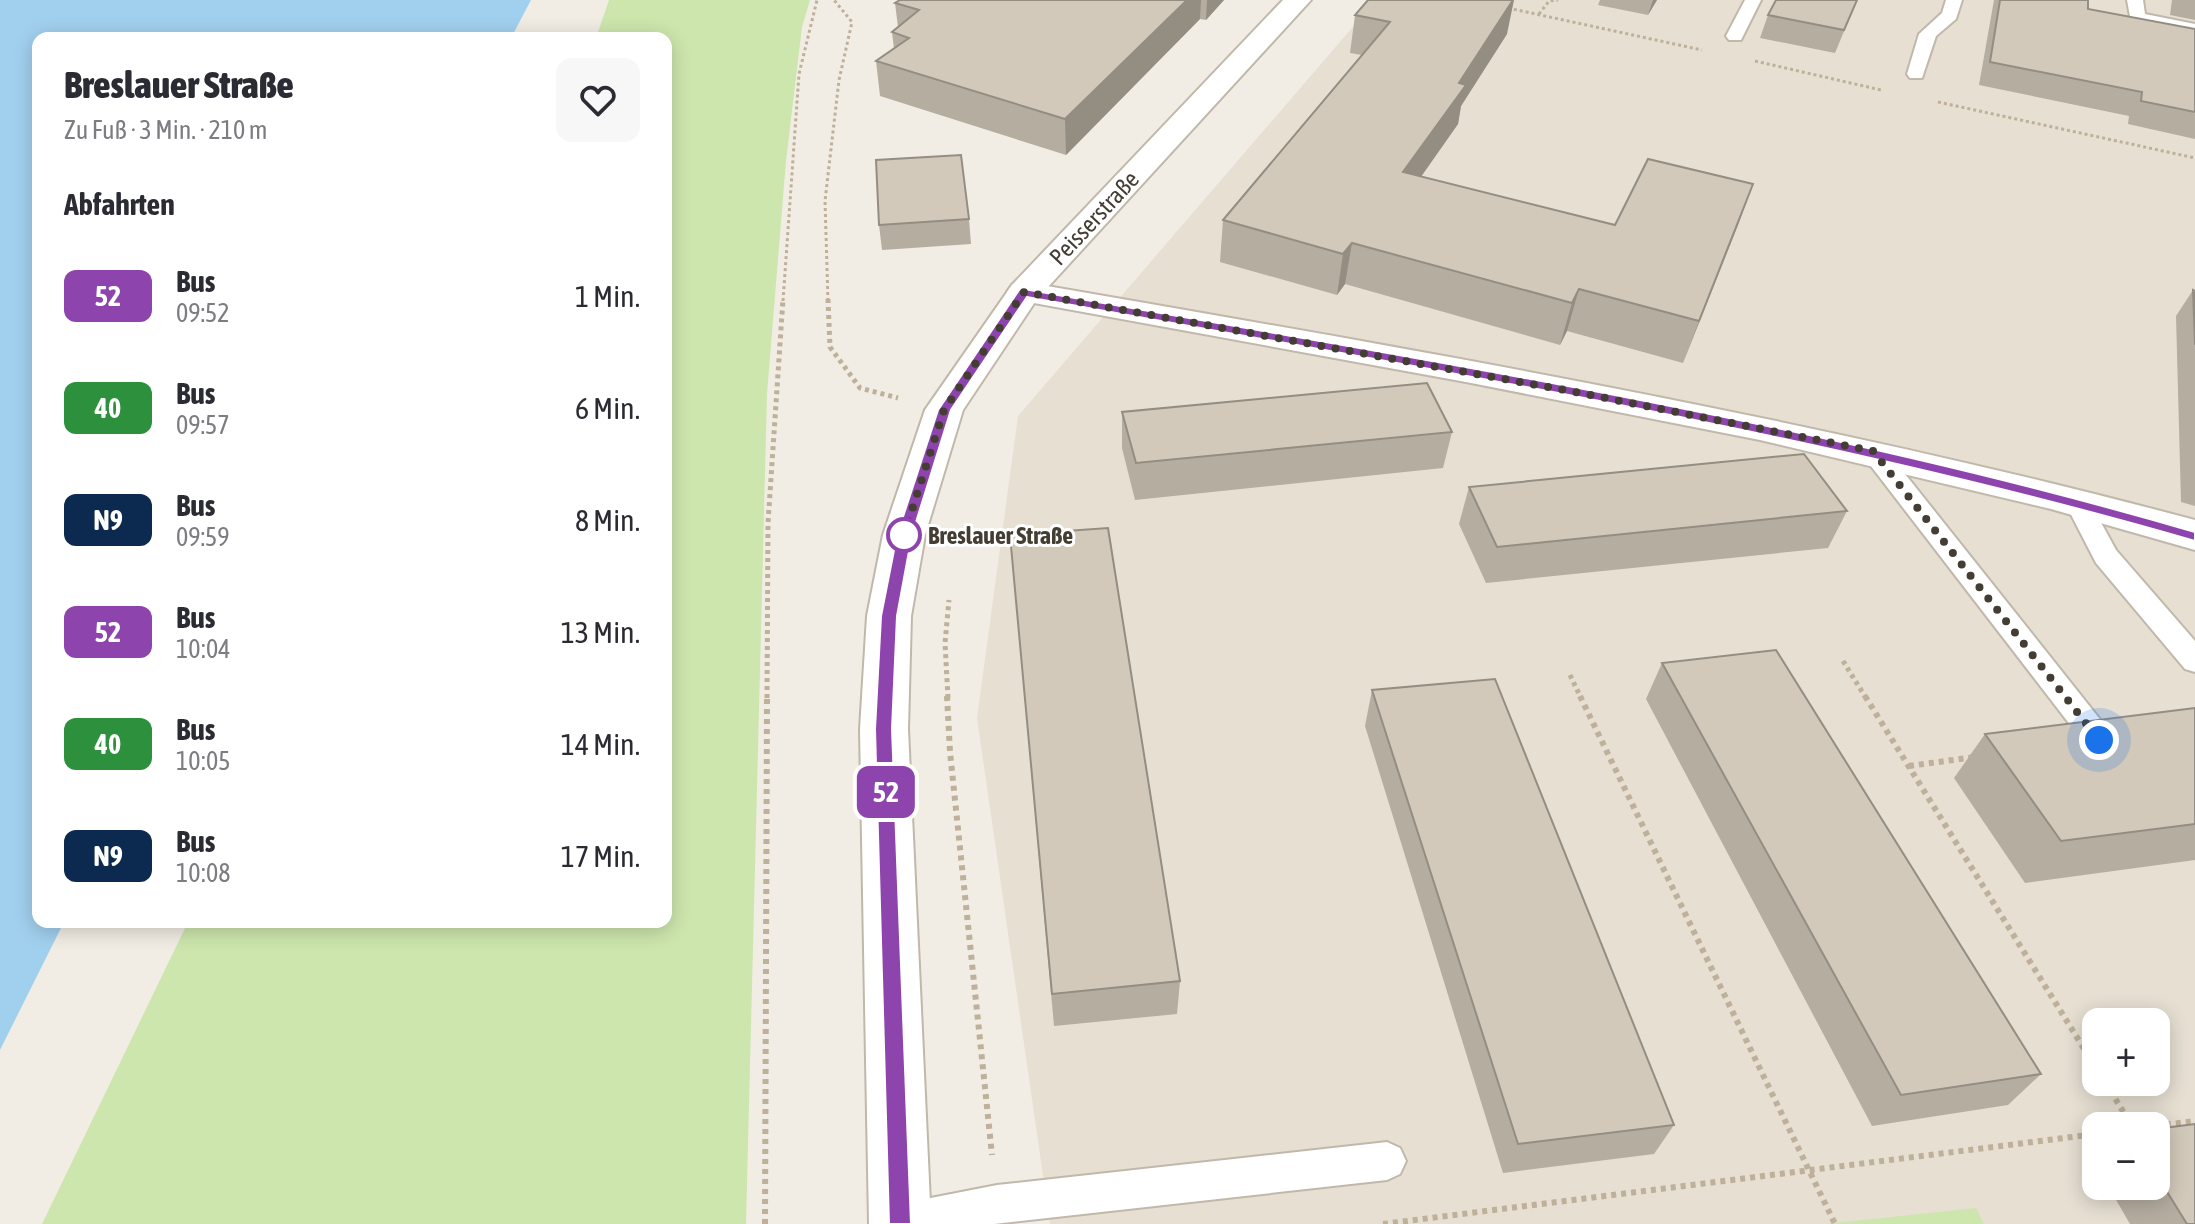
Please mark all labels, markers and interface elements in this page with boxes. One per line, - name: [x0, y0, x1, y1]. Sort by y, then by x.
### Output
- button: heart: [556, 58, 640, 142]
- text: Breslauer Straße: [64, 63, 294, 106]
- text: Zu Fuß · 3 Min. · 210 m: [64, 115, 268, 145]
- street label: Peisserstraße: [1044, 166, 1144, 270]
- text: Abfahrten: [64, 187, 175, 221]
- text: Bus: [176, 264, 215, 298]
- text: 1 Min.: [575, 279, 640, 313]
- text: 52: [95, 280, 121, 312]
- text: 09:52: [176, 298, 230, 328]
- text: Bus: [176, 376, 215, 410]
- text: 6 Min.: [575, 391, 640, 425]
- text: 40: [95, 392, 121, 424]
- text: 09:57: [176, 410, 230, 440]
- text: Bus: [176, 488, 215, 522]
- text: 8 Min.: [575, 503, 640, 537]
- text: N9: [93, 504, 123, 536]
- marker: Breslauer Straße: [887, 518, 921, 552]
- text: 09:59: [176, 522, 230, 552]
- place label: Breslauer Straße: [928, 522, 1073, 549]
- text: Bus: [176, 600, 215, 634]
- text: 13 Min.: [561, 615, 640, 649]
- text: 52: [95, 616, 121, 648]
- text: 10:04: [176, 634, 231, 664]
- text: Bus: [176, 712, 215, 746]
- your location: [2079, 720, 2119, 760]
- text: 14 Min.: [561, 727, 640, 761]
- text: 40: [95, 728, 121, 760]
- text: 10:05: [176, 746, 231, 776]
- line badge: 52: [850, 766, 922, 818]
- text: 52: [873, 776, 899, 808]
- text: Bus: [176, 824, 215, 858]
- text: 17 Min.: [561, 839, 640, 873]
- text: N9: [93, 840, 123, 872]
- text: 10:08: [176, 858, 231, 888]
- map controls: [2082, 1008, 2170, 1200]
- button: +: [2082, 1008, 2170, 1096]
- button: −: [2082, 1112, 2170, 1200]

